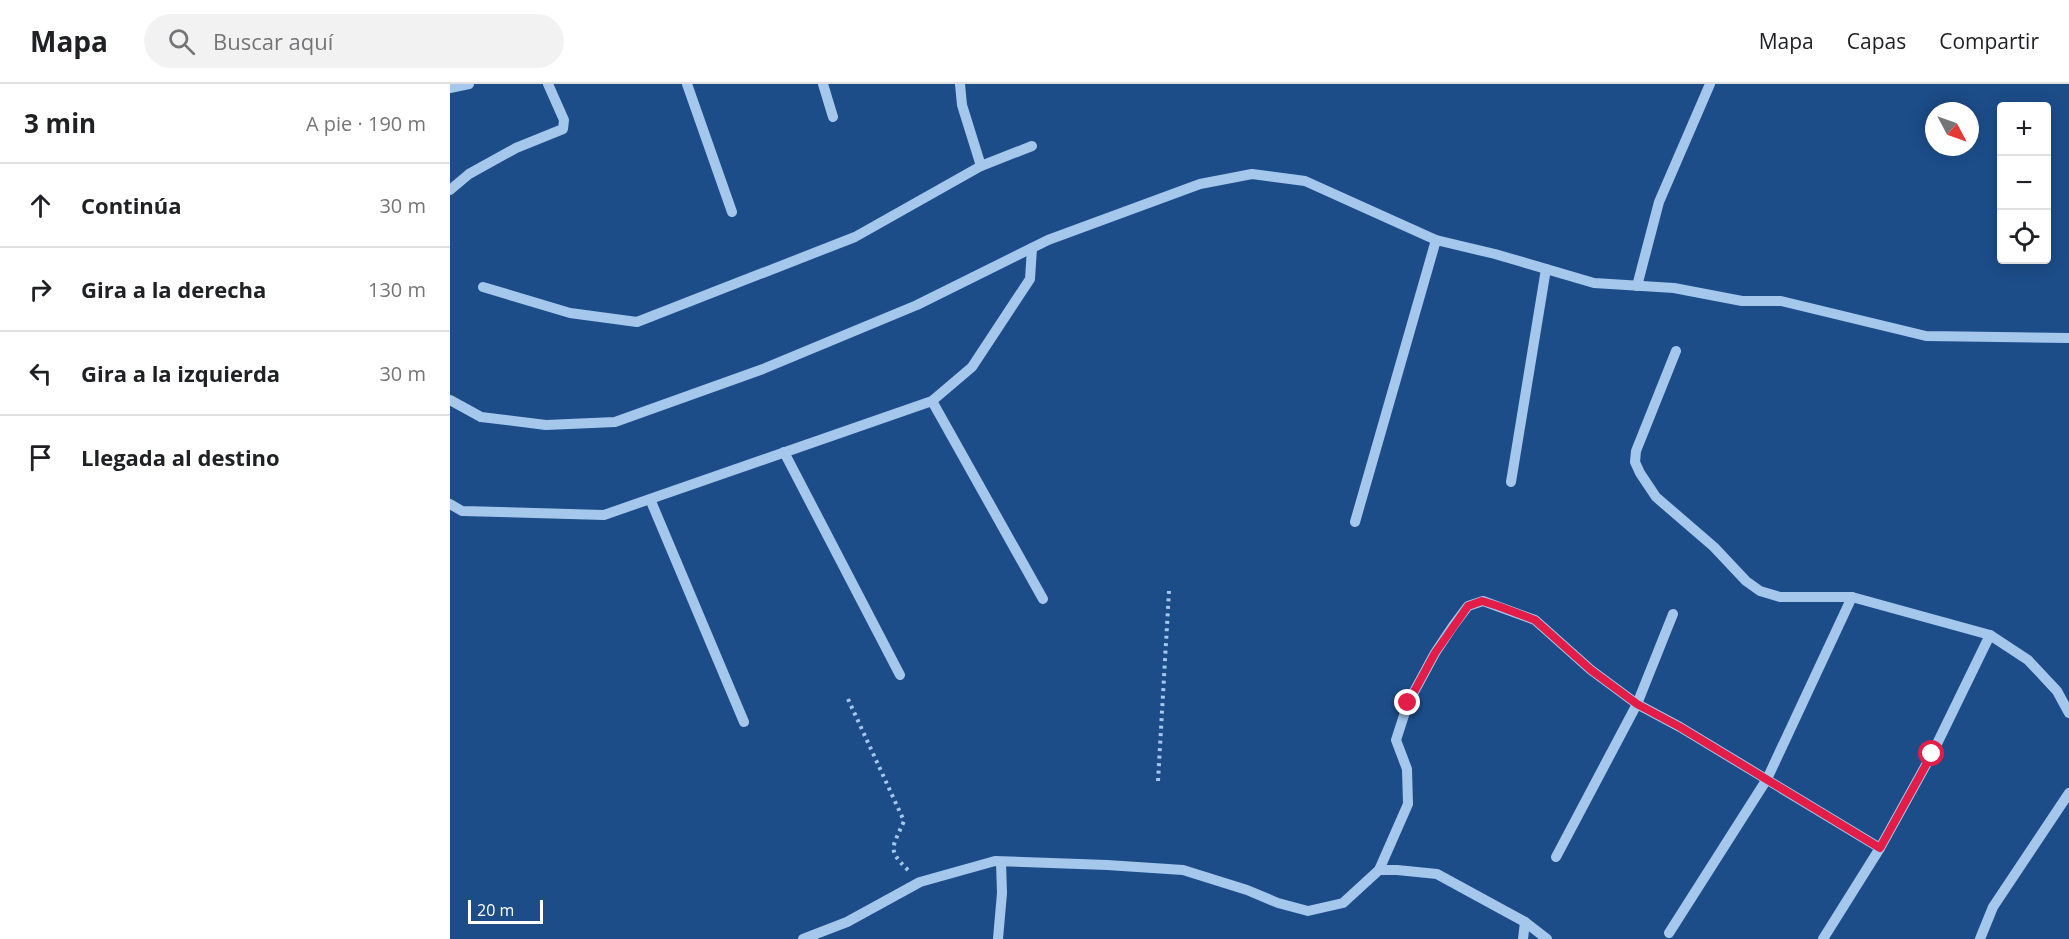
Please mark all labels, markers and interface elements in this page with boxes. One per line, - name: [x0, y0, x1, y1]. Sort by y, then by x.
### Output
- search box: [144, 14, 564, 68]
- text: Mapa: [30, 22, 108, 60]
- icon: search: [165, 25, 198, 58]
- text: Buscar aquí: [213, 26, 333, 56]
- text: Mapa: [1759, 27, 1814, 55]
- text: Capas: [1847, 27, 1906, 55]
- text: Compartir: [1939, 27, 2039, 55]
- north arrow: [1925, 102, 1979, 156]
- map controls: [1997, 102, 2051, 264]
- button: +: [1997, 102, 2051, 156]
- text: 3 min: [24, 105, 96, 141]
- text: A pie · 190 m: [306, 110, 426, 137]
- button: −: [1997, 156, 2051, 210]
- icon: ahead: [24, 189, 57, 222]
- text: Continúa: [81, 190, 182, 220]
- text: 30 m: [379, 192, 426, 219]
- button: locate: [1997, 210, 2051, 264]
- icon: right: [24, 273, 57, 306]
- text: Gira a la derecha: [81, 274, 266, 304]
- text: 130 m: [368, 276, 426, 303]
- icon: left: [24, 357, 57, 390]
- text: Gira a la izquierda: [81, 358, 280, 388]
- text: 30 m: [379, 360, 426, 387]
- icon: arrive: [24, 441, 57, 474]
- text: Llegada al destino: [81, 442, 280, 472]
- route end: [1394, 689, 1420, 715]
- route start: [1918, 740, 1944, 766]
- scale bar: [468, 897, 543, 924]
- text: 20 m: [477, 899, 514, 921]

